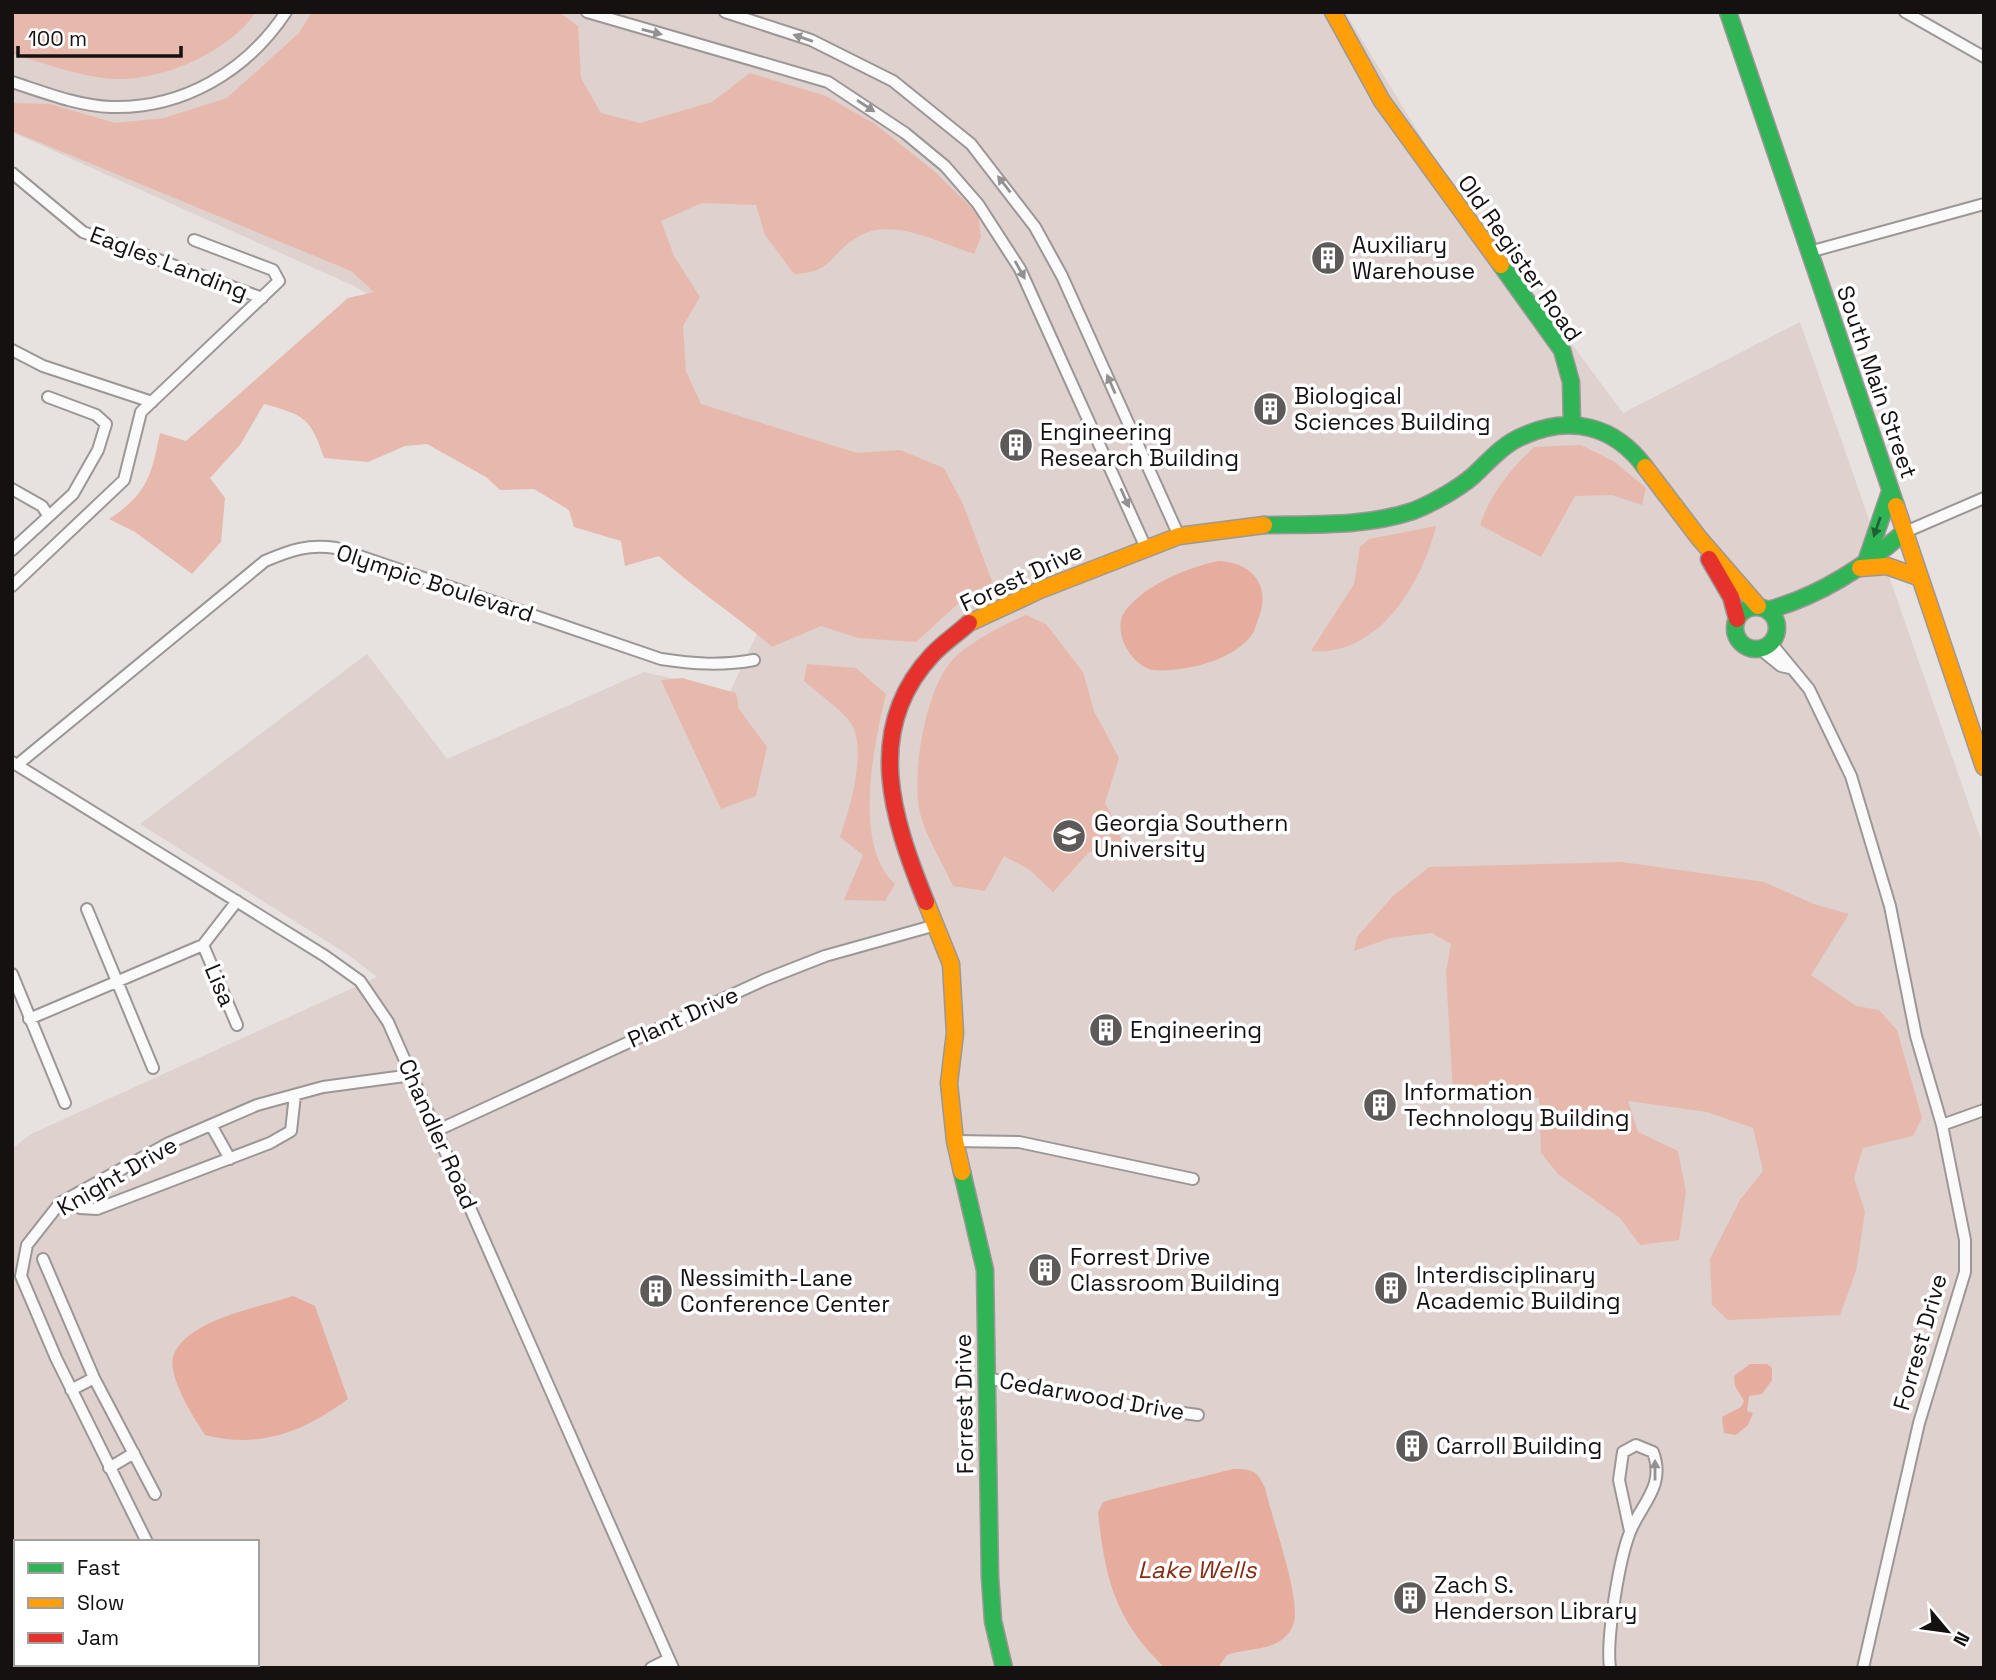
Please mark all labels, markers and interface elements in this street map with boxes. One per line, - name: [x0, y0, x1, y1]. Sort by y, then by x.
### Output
- scale bar: [18, 14, 180, 58]
- text: 100 m: [28, 25, 87, 52]
- one-way arrow: [641, 27, 663, 38]
- one-way arrow: [792, 32, 813, 43]
- one-way arrow: [856, 99, 875, 112]
- street label: Old Register Road: [1451, 169, 1589, 347]
- one-way arrow: [997, 176, 1012, 193]
- street label: Eagles Landing: [86, 219, 252, 307]
- place label: Auxiliary Warehouse: [1352, 230, 1475, 286]
- building icon: Auxiliary Warehouse: [1309, 239, 1347, 277]
- one-way arrow: [1013, 260, 1025, 280]
- street label: South Main Street: [1830, 282, 1924, 482]
- one-way arrow: [1105, 374, 1117, 394]
- place label: Biological Sciences Building: [1294, 381, 1490, 437]
- building icon: Biological Sciences Building: [1251, 390, 1289, 428]
- place label: Engineering Research Building: [1040, 417, 1239, 473]
- building icon: Engineering Research Building: [997, 426, 1035, 464]
- one-way arrow: [1120, 488, 1131, 509]
- one-way arrow: [1871, 517, 1882, 538]
- street label: Forest Drive: [955, 536, 1087, 618]
- street label: Olympic Boulevard: [333, 537, 537, 629]
- place label: Georgia Southern University: [1094, 808, 1288, 864]
- school or university icon: Georgia Southern University: [1050, 817, 1088, 855]
- street label: Lisa: [198, 959, 242, 1011]
- street label: Plant Drive: [623, 979, 743, 1055]
- building icon: Engineering: [1087, 1011, 1125, 1049]
- place label: Engineering: [1130, 1015, 1262, 1045]
- street label: Chandler Road: [391, 1054, 485, 1214]
- place label: Information Technology Building: [1404, 1077, 1629, 1133]
- building icon: Information Technology Building: [1361, 1086, 1399, 1124]
- street label: Knight Drive: [52, 1130, 182, 1222]
- place label: Forrest Drive Classroom Building: [1070, 1242, 1280, 1298]
- building icon: Forrest Drive Classroom Building: [1026, 1251, 1064, 1289]
- place label: Interdisciplinary Academic Building: [1416, 1260, 1621, 1316]
- place label: Nessimith-Lane Conference Center: [680, 1263, 890, 1319]
- building icon: Interdisciplinary Academic Building: [1372, 1269, 1410, 1307]
- street label: Forrest Drive: [1886, 1270, 1954, 1414]
- building icon: Nessimith-Lane Conference Center: [637, 1272, 675, 1310]
- street label: Forrest Drive: [948, 1333, 980, 1475]
- street label: Cedarwood Drive: [997, 1365, 1187, 1427]
- building icon: Carroll Building: [1393, 1427, 1431, 1465]
- place label: Carroll Building: [1436, 1431, 1602, 1461]
- one-way arrow: [1649, 1459, 1661, 1481]
- legend: [14, 1540, 259, 1666]
- text: Fast: [77, 1554, 121, 1581]
- water label: Lake Wells: [1138, 1554, 1258, 1585]
- place label: Zach S. Henderson Library: [1434, 1570, 1637, 1626]
- building icon: Zach S. Henderson Library: [1391, 1579, 1429, 1617]
- text: Slow: [77, 1589, 125, 1616]
- north arrow: [1912, 1596, 1982, 1666]
- text: Jam: [77, 1624, 119, 1651]
- text: N: [1947, 1627, 1975, 1651]

